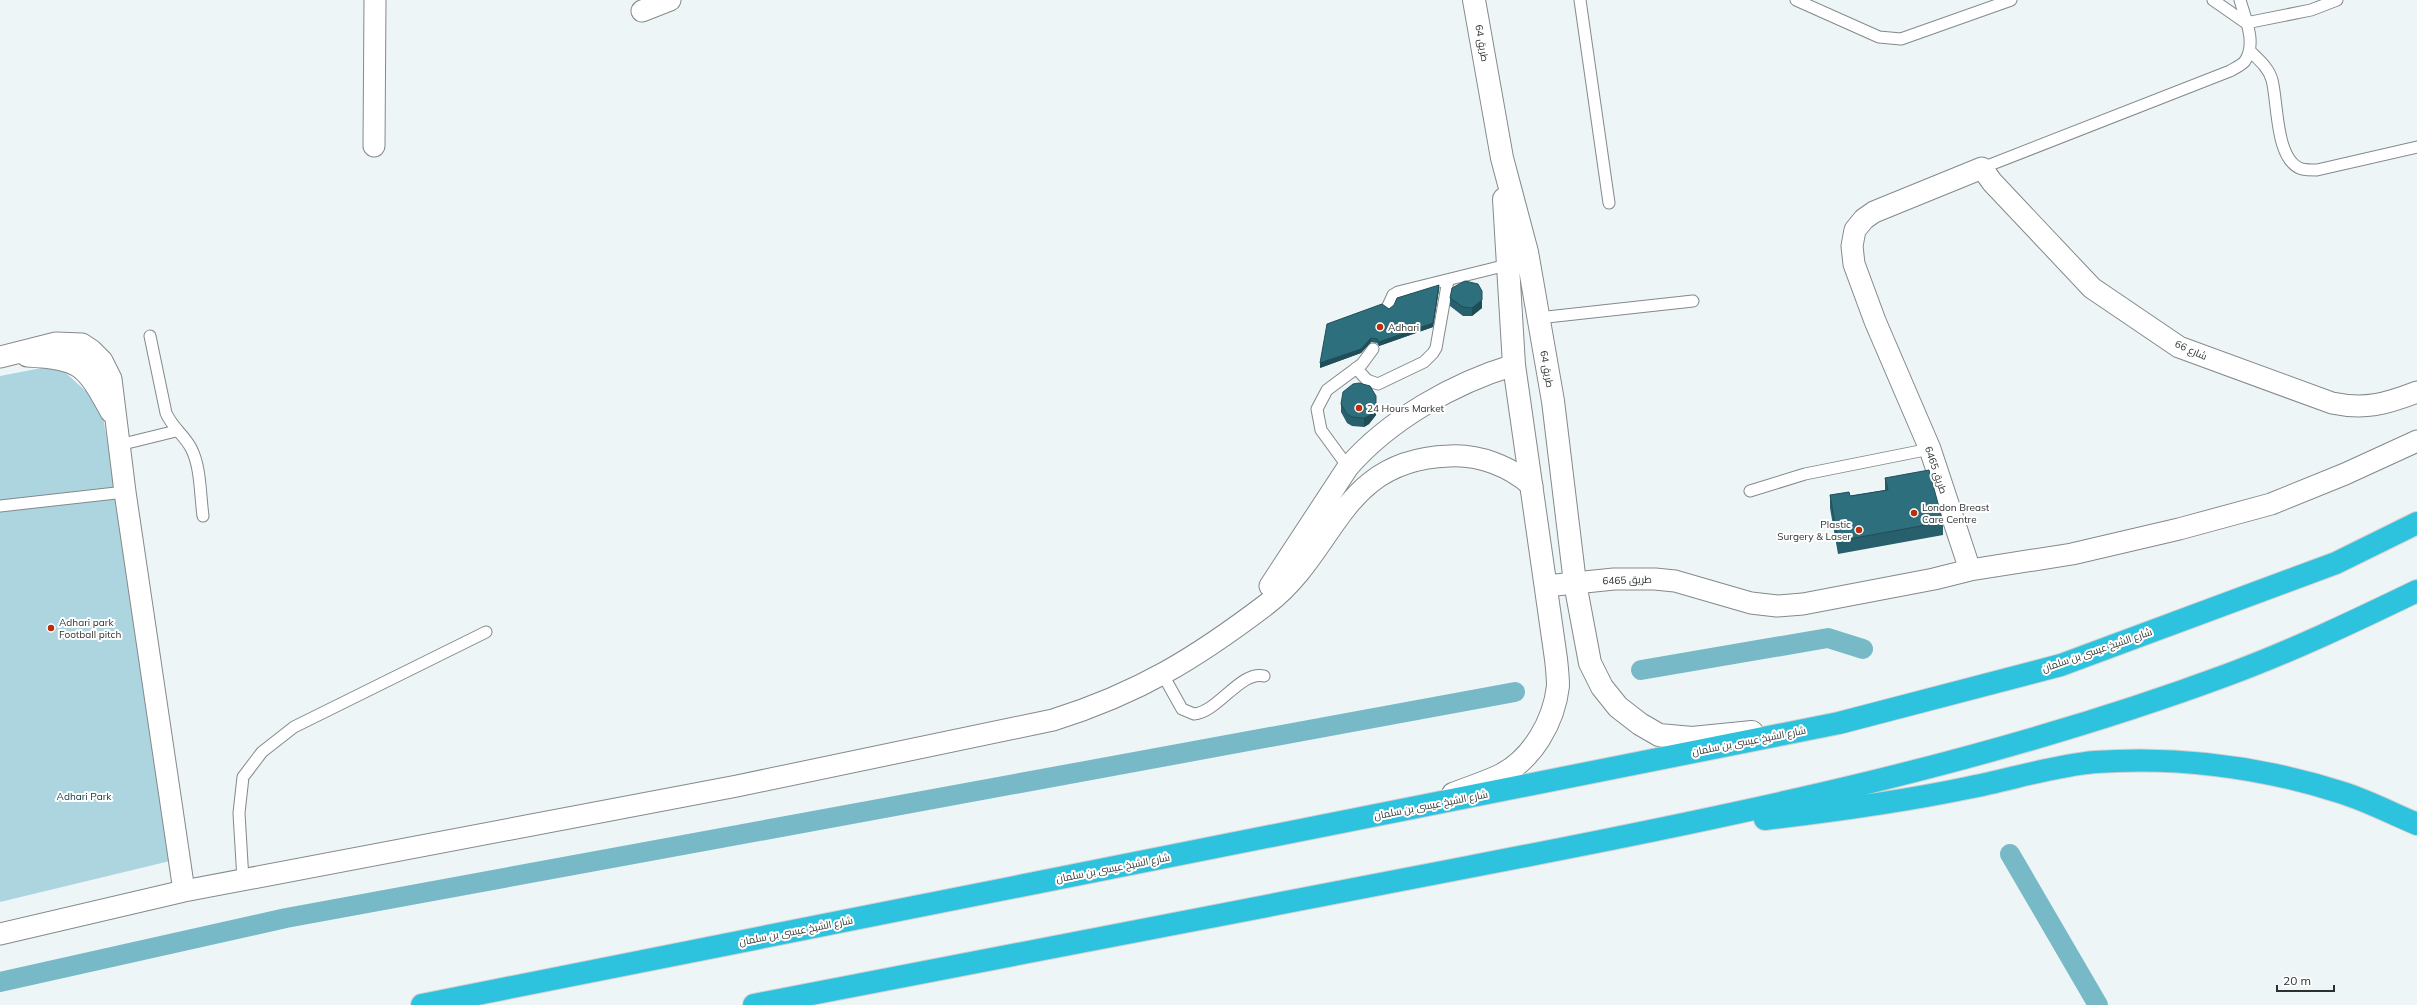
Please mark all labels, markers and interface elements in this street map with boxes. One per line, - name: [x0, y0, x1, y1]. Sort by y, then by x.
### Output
- street label: طريق 64: [1472, 23, 1492, 63]
- place label: Adhari: [1388, 321, 1419, 334]
- marker: Adhari: [1375, 322, 1385, 332]
- street label: شارع 66: [2173, 337, 2209, 363]
- street label: طريق 64: [1537, 349, 1557, 389]
- place label: 24 Hours Market: [1367, 402, 1445, 415]
- marker: 24 Hours Market: [1354, 403, 1364, 413]
- street label: طريق 6465: [1922, 444, 1950, 496]
- place label: London Breast Care Centre: [1922, 501, 1990, 526]
- marker: London Breast Care Centre: [1909, 508, 1919, 518]
- place label: Plastic Surgery & Laser: [1777, 518, 1851, 543]
- marker: Plastic Surgery & Laser: [1854, 525, 1864, 535]
- street label: طريق 6465: [1602, 573, 1652, 587]
- place label: Adhari park Football pitch: [59, 616, 121, 641]
- marker: Adhari park Football pitch: [46, 623, 56, 633]
- street label: شارع الشيخ عيسى بن سلمان: [2040, 625, 2154, 675]
- street label: شارع الشيخ عيسى بن سلمان: [1691, 724, 1807, 758]
- street label: شارع الشيخ عيسى بن سلمان: [1373, 788, 1489, 822]
- park label: Adhari Park: [57, 790, 112, 803]
- street label: شارع الشيخ عيسى بن سلمان: [1055, 851, 1171, 885]
- street label: شارع الشيخ عيسى بن سلمان: [738, 914, 854, 948]
- scale bar: [2277, 967, 2334, 993]
- text: 20 m: [2283, 973, 2311, 988]

